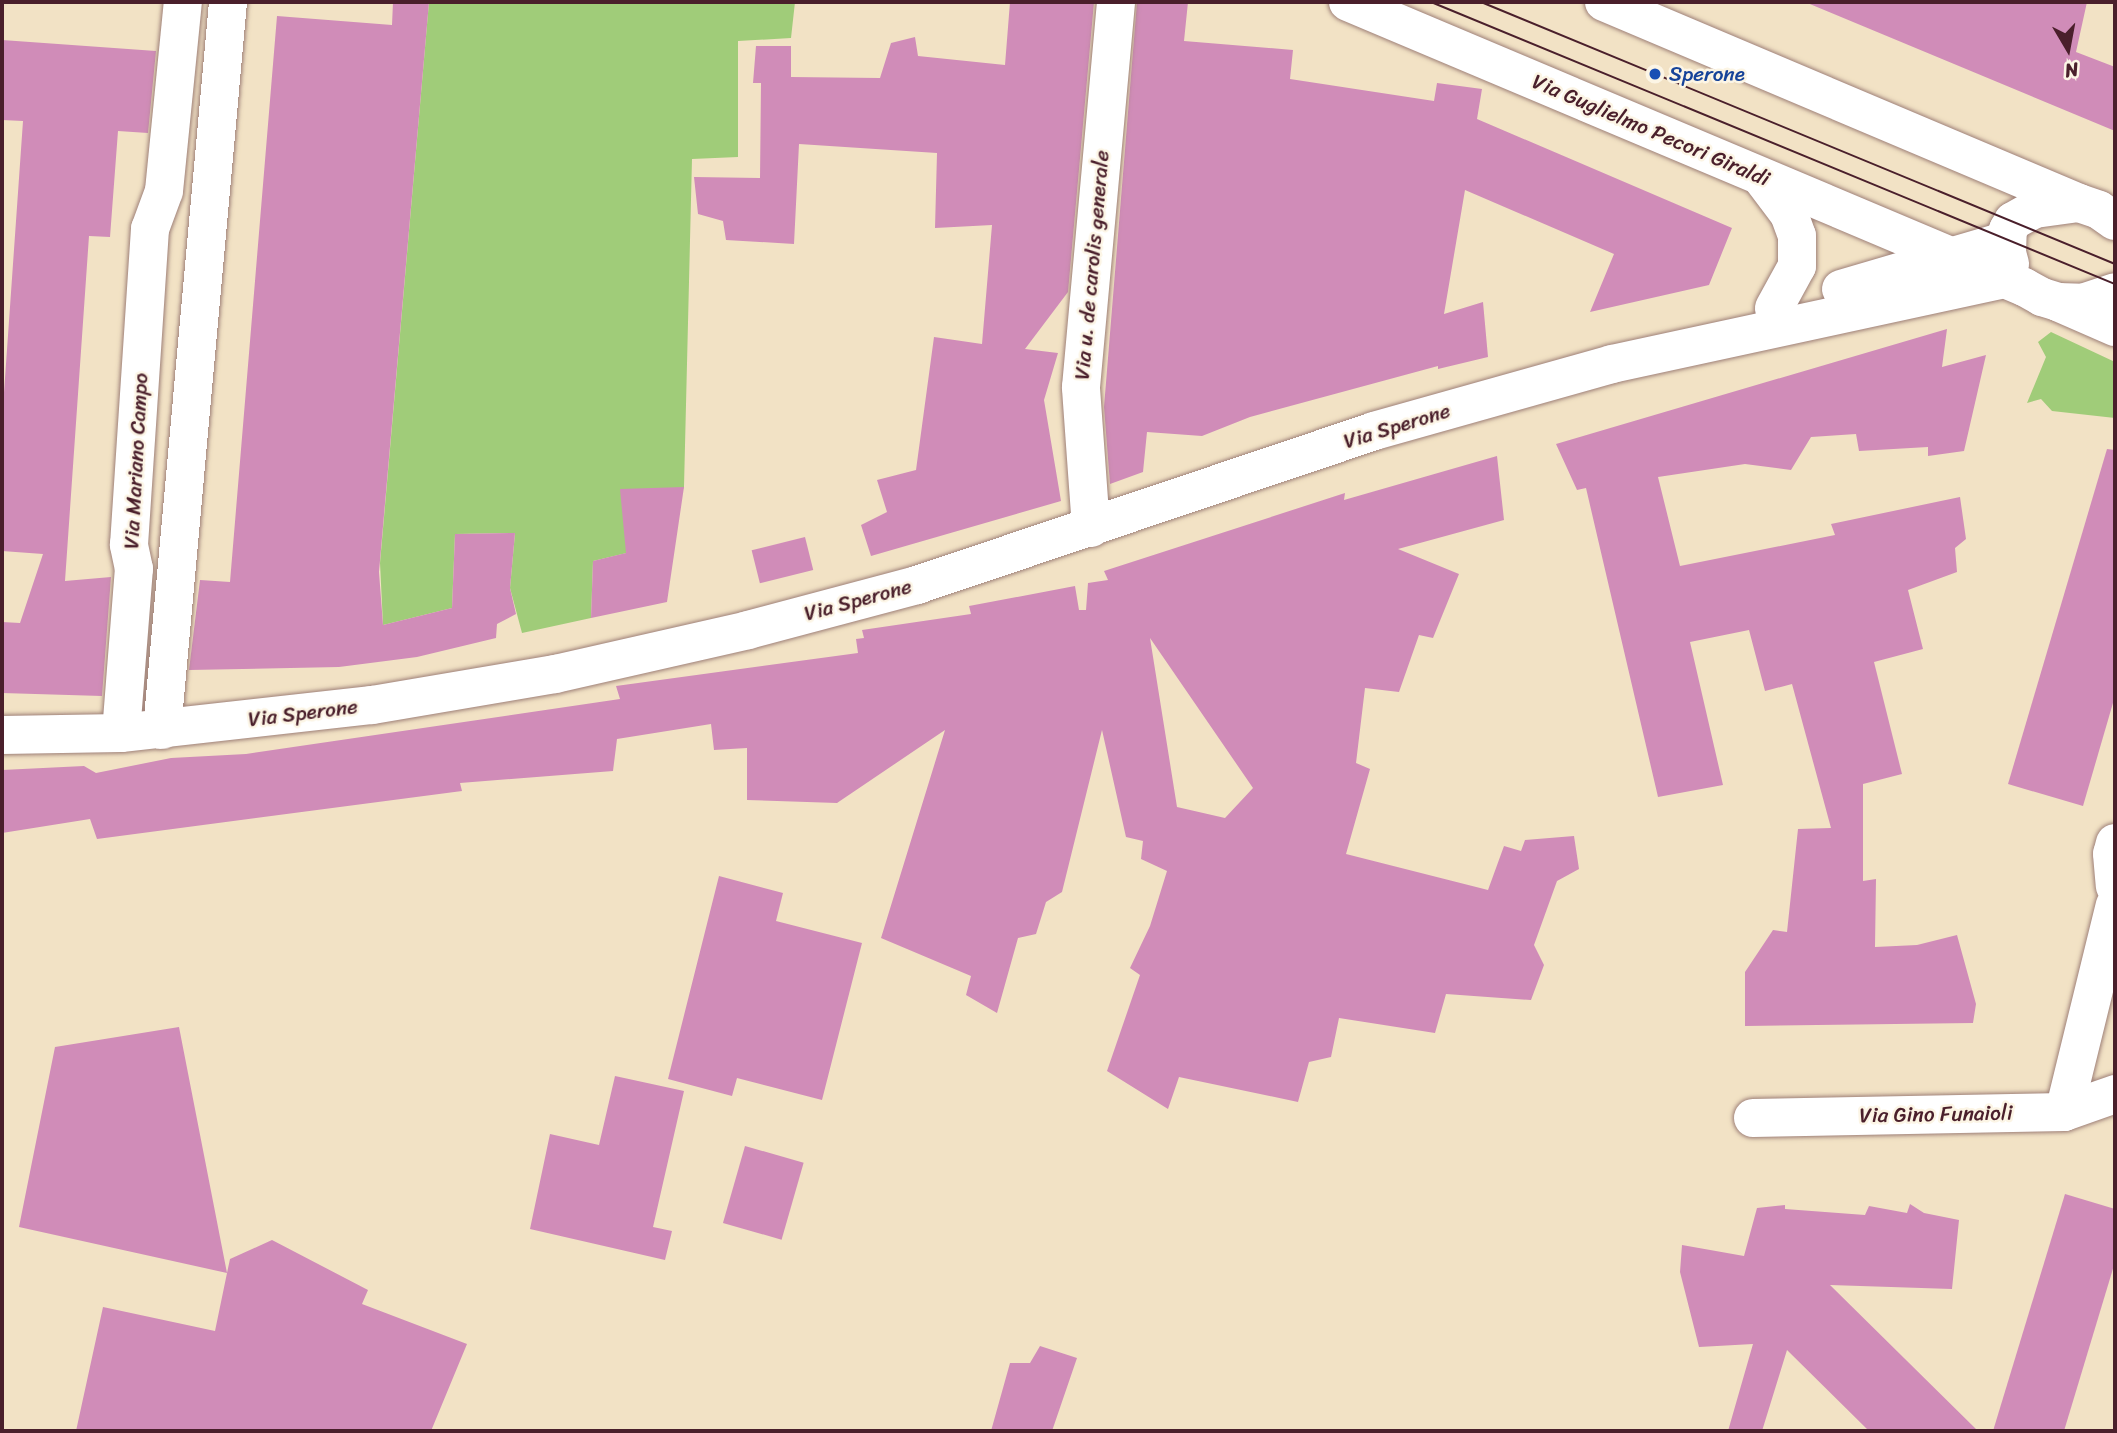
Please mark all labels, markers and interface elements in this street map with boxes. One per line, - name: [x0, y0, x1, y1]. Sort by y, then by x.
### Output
- north arrow: [2033, 14, 2103, 84]
- text: N: [2062, 53, 2081, 88]
- place label: Sperone: [1669, 61, 1745, 87]
- marker: Sperone: [1647, 66, 1663, 82]
- street label: Via Guglielmo Pecori Giraldi: [1529, 69, 1773, 191]
- street label: Via u. de carolis generale: [1069, 149, 1115, 381]
- street label: Via Mariano Campo: [119, 373, 153, 549]
- street label: Via Sperone: [1341, 398, 1453, 454]
- street label: Via Sperone: [802, 574, 914, 626]
- street label: Via Sperone: [247, 694, 359, 732]
- street label: Via Gino Funaioli: [1859, 1100, 2013, 1128]

